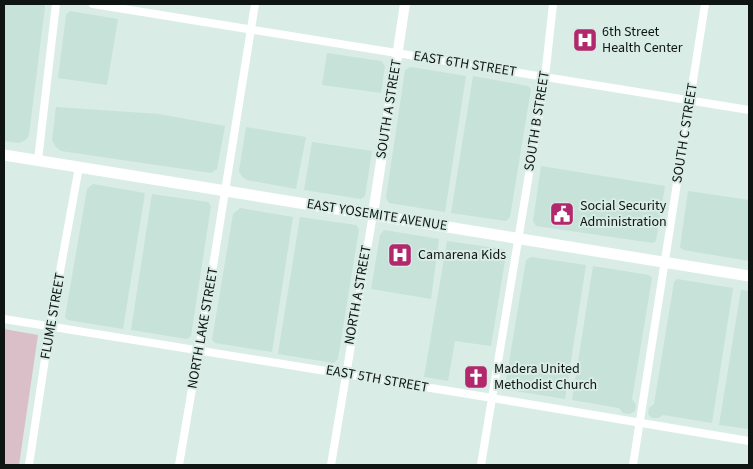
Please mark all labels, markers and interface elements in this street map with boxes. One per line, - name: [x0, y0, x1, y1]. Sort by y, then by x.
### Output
- place label: 6th Street Health Center: [602, 22, 683, 58]
- hospital icon: 6th Street Health Center: [572, 27, 598, 53]
- street label: EAST 6TH STREET: [412, 46, 518, 82]
- street label: SOUTH A STREET: [371, 57, 407, 160]
- street label: SOUTH B STREET: [519, 69, 555, 173]
- street label: SOUTH C STREET: [667, 81, 703, 184]
- street label: EAST YOSEMITE AVENUE: [305, 194, 449, 236]
- place label: Social Security Administration: [580, 196, 667, 232]
- public building icon: Social Security Administration: [549, 201, 575, 227]
- hospital icon: Camarena Kids: [387, 242, 413, 268]
- street label: NORTH A STREET: [339, 243, 377, 346]
- place label: Camarena Kids: [418, 245, 506, 265]
- street label: NORTH LAKE STREET: [182, 265, 224, 390]
- street label: FLUME STREET: [36, 271, 71, 361]
- place label: Madera United Methodist Church: [494, 359, 597, 395]
- street label: EAST 5TH STREET: [324, 360, 430, 398]
- church icon: Madera United Methodist Church: [463, 364, 489, 390]

